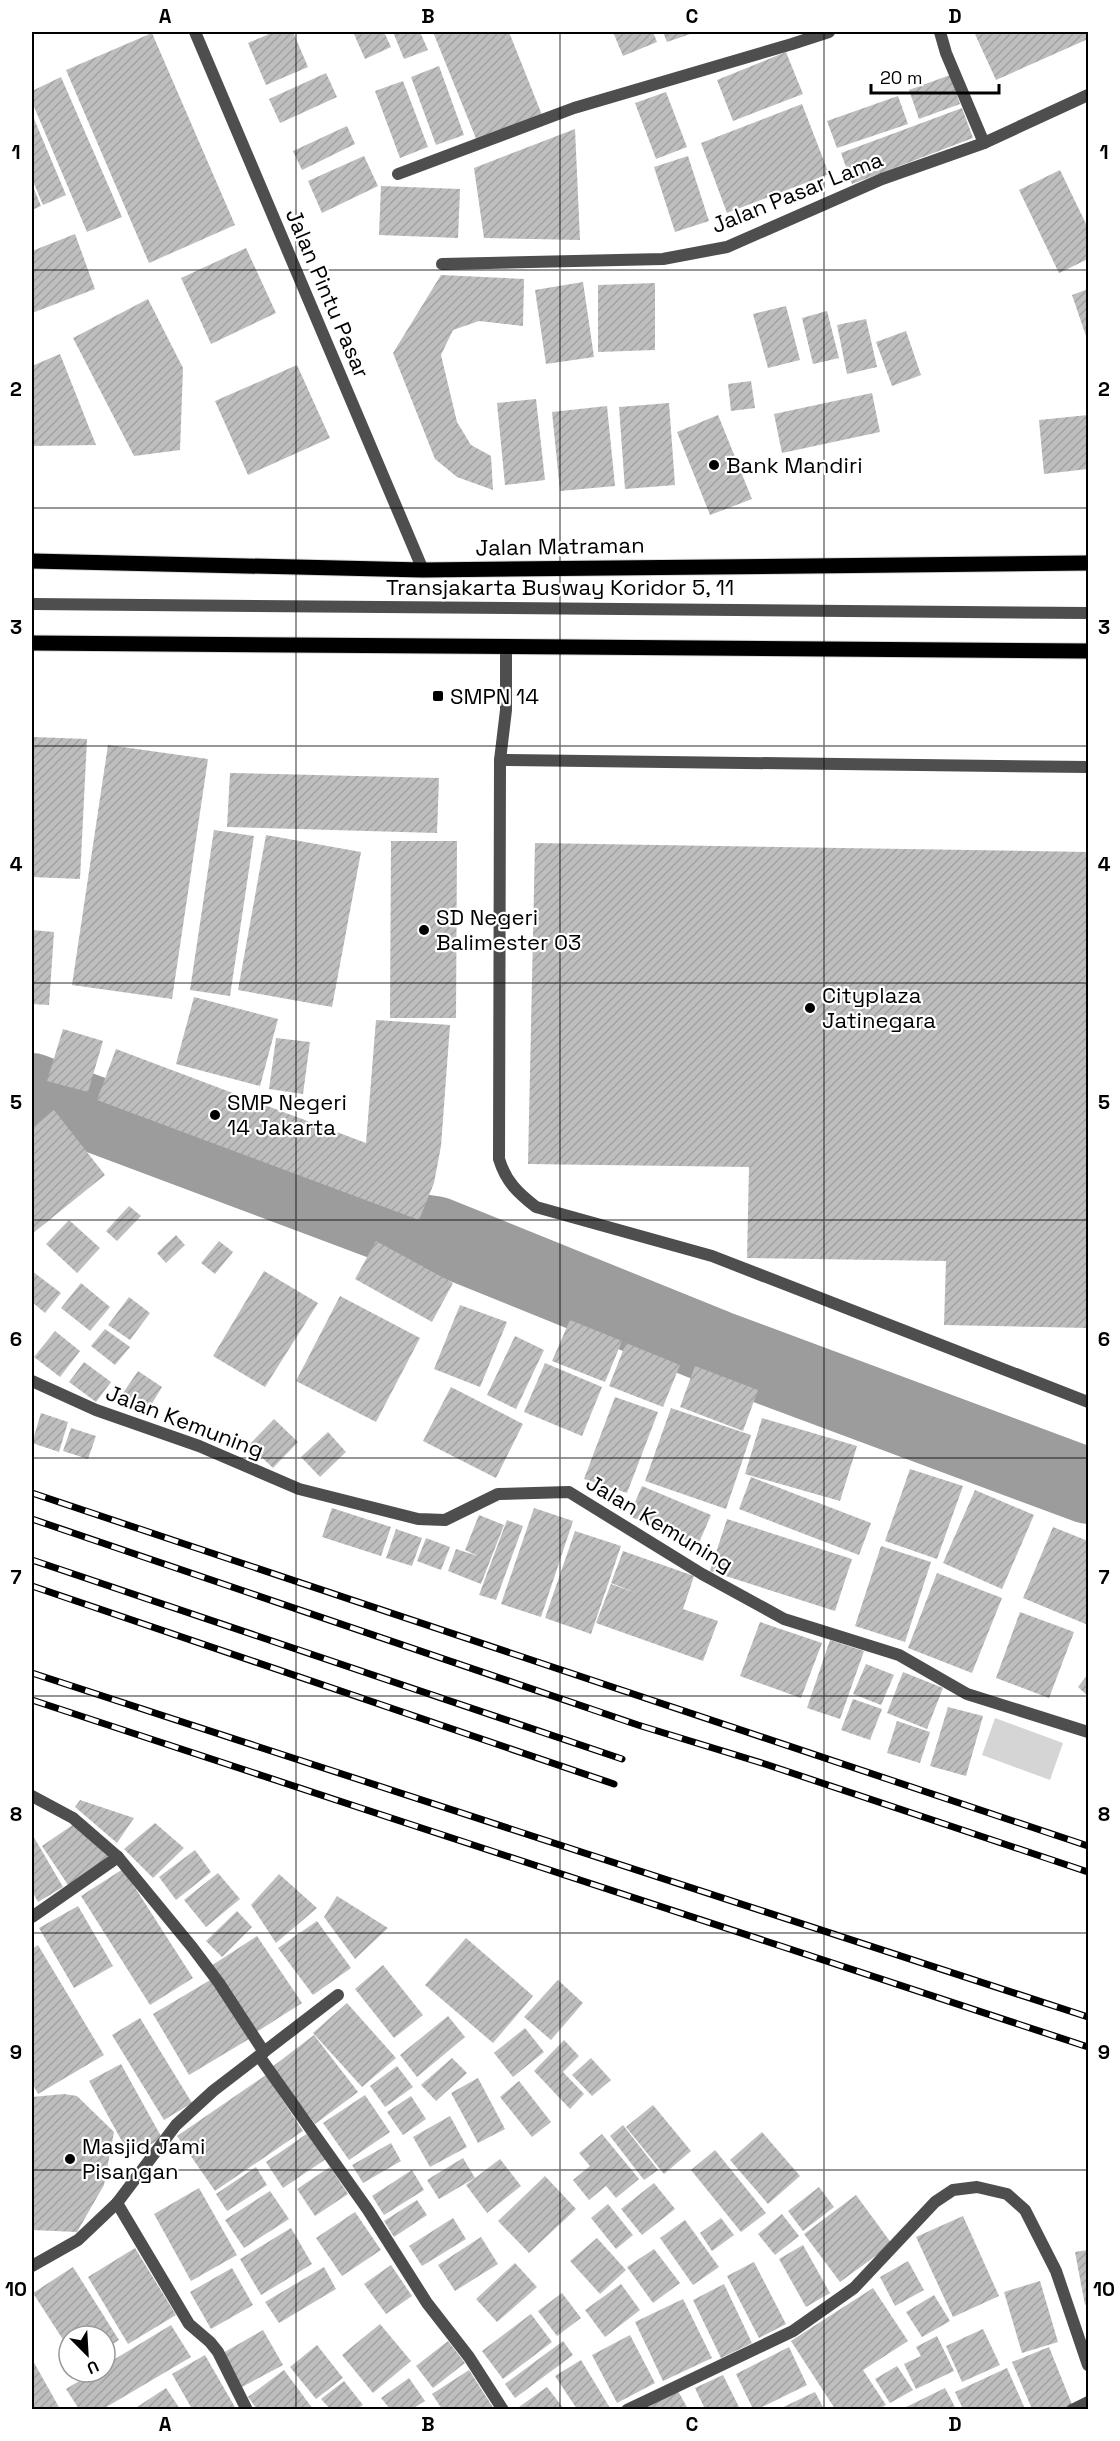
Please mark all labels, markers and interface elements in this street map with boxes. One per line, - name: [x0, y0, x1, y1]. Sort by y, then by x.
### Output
- text: A: [159, 3, 172, 29]
- text: B: [421, 3, 435, 29]
- text: C: [686, 3, 699, 29]
- text: D: [948, 3, 962, 29]
- scale bar: [871, 57, 998, 95]
- text: 20 m: [880, 66, 923, 89]
- text: 1: [11, 139, 21, 165]
- text: 1: [1099, 139, 1109, 165]
- street label: Jalan Pasar Lama: [707, 145, 887, 239]
- street label: Jalan Pintu Pasar: [280, 204, 376, 382]
- text: 2: [10, 376, 22, 402]
- text: 2: [1098, 376, 1110, 402]
- place label: Bank Mandiri: [726, 451, 863, 479]
- marker: Bank Mandiri: [707, 458, 721, 472]
- street label: Jalan Matraman: [475, 531, 645, 561]
- street label: Transjakarta Busway Koridor 5, 11: [386, 573, 734, 601]
- text: 3: [10, 614, 22, 640]
- text: 3: [1098, 614, 1110, 640]
- place label: SMPN 14: [450, 682, 539, 710]
- marker: SMPN 14: [431, 689, 445, 703]
- text: 4: [10, 851, 23, 877]
- text: 4: [1098, 851, 1111, 877]
- place label: SD Negeri Balimester 03: [436, 903, 581, 956]
- marker: SD Negeri Balimester 03: [417, 923, 431, 937]
- place label: Cityplaza Jatinegara: [822, 981, 936, 1034]
- marker: Cityplaza Jatinegara: [803, 1001, 817, 1015]
- place label: SMP Negeri 14 Jakarta: [227, 1088, 347, 1141]
- text: 5: [10, 1089, 22, 1115]
- text: 5: [1098, 1089, 1110, 1115]
- marker: SMP Negeri 14 Jakarta: [208, 1108, 222, 1122]
- text: 6: [10, 1326, 22, 1352]
- text: 6: [1098, 1326, 1110, 1352]
- street label: Jalan Kemuning: [102, 1378, 268, 1464]
- street label: Jalan Kemuning: [581, 1468, 739, 1578]
- text: 7: [10, 1564, 22, 1590]
- text: 7: [1098, 1564, 1110, 1590]
- text: 8: [10, 1801, 22, 1827]
- text: 8: [1098, 1801, 1110, 1827]
- text: 9: [10, 2039, 22, 2065]
- text: 9: [1098, 2039, 1110, 2065]
- place label: Masjid Jami Pisangan: [82, 2132, 205, 2185]
- marker: Masjid Jami Pisangan: [63, 2152, 77, 2166]
- text: 10: [5, 2276, 27, 2302]
- text: 10: [1093, 2276, 1115, 2302]
- north arrow: [57, 2324, 117, 2384]
- text: U: [84, 2355, 102, 2379]
- text: A: [159, 2411, 172, 2437]
- text: B: [421, 2411, 435, 2437]
- text: C: [686, 2411, 699, 2437]
- text: D: [948, 2411, 962, 2437]

